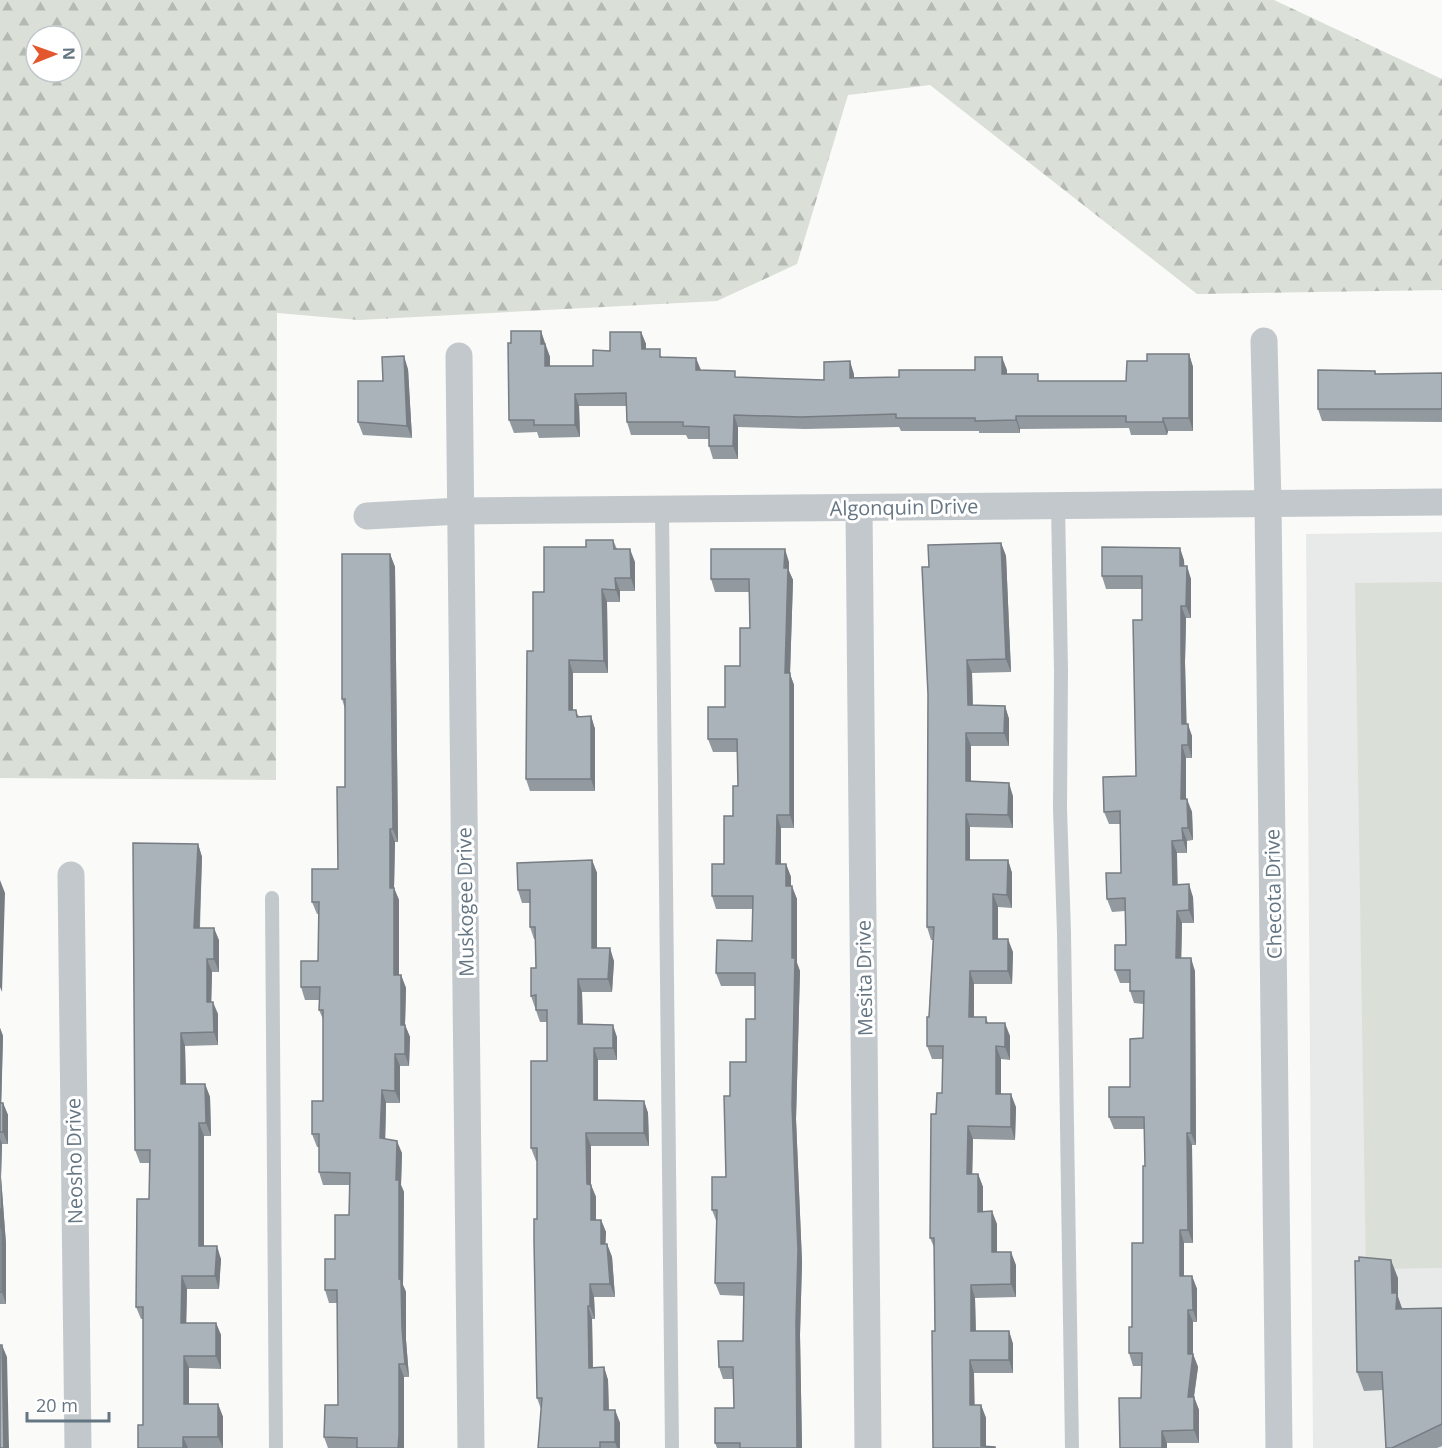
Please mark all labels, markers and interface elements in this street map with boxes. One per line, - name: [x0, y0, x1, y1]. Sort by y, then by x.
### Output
- north arrow: [24, 24, 84, 84]
- text: N: [58, 47, 80, 60]
- street label: Algonquin Drive: [829, 492, 979, 522]
- street label: Muskogee Drive: [450, 827, 480, 977]
- street label: Checota Drive: [1258, 829, 1288, 959]
- street label: Mesita Drive: [849, 920, 879, 1036]
- street label: Neosho Drive: [59, 1098, 89, 1224]
- scale bar: [27, 1385, 110, 1423]
- text: 20 m: [36, 1393, 78, 1417]

